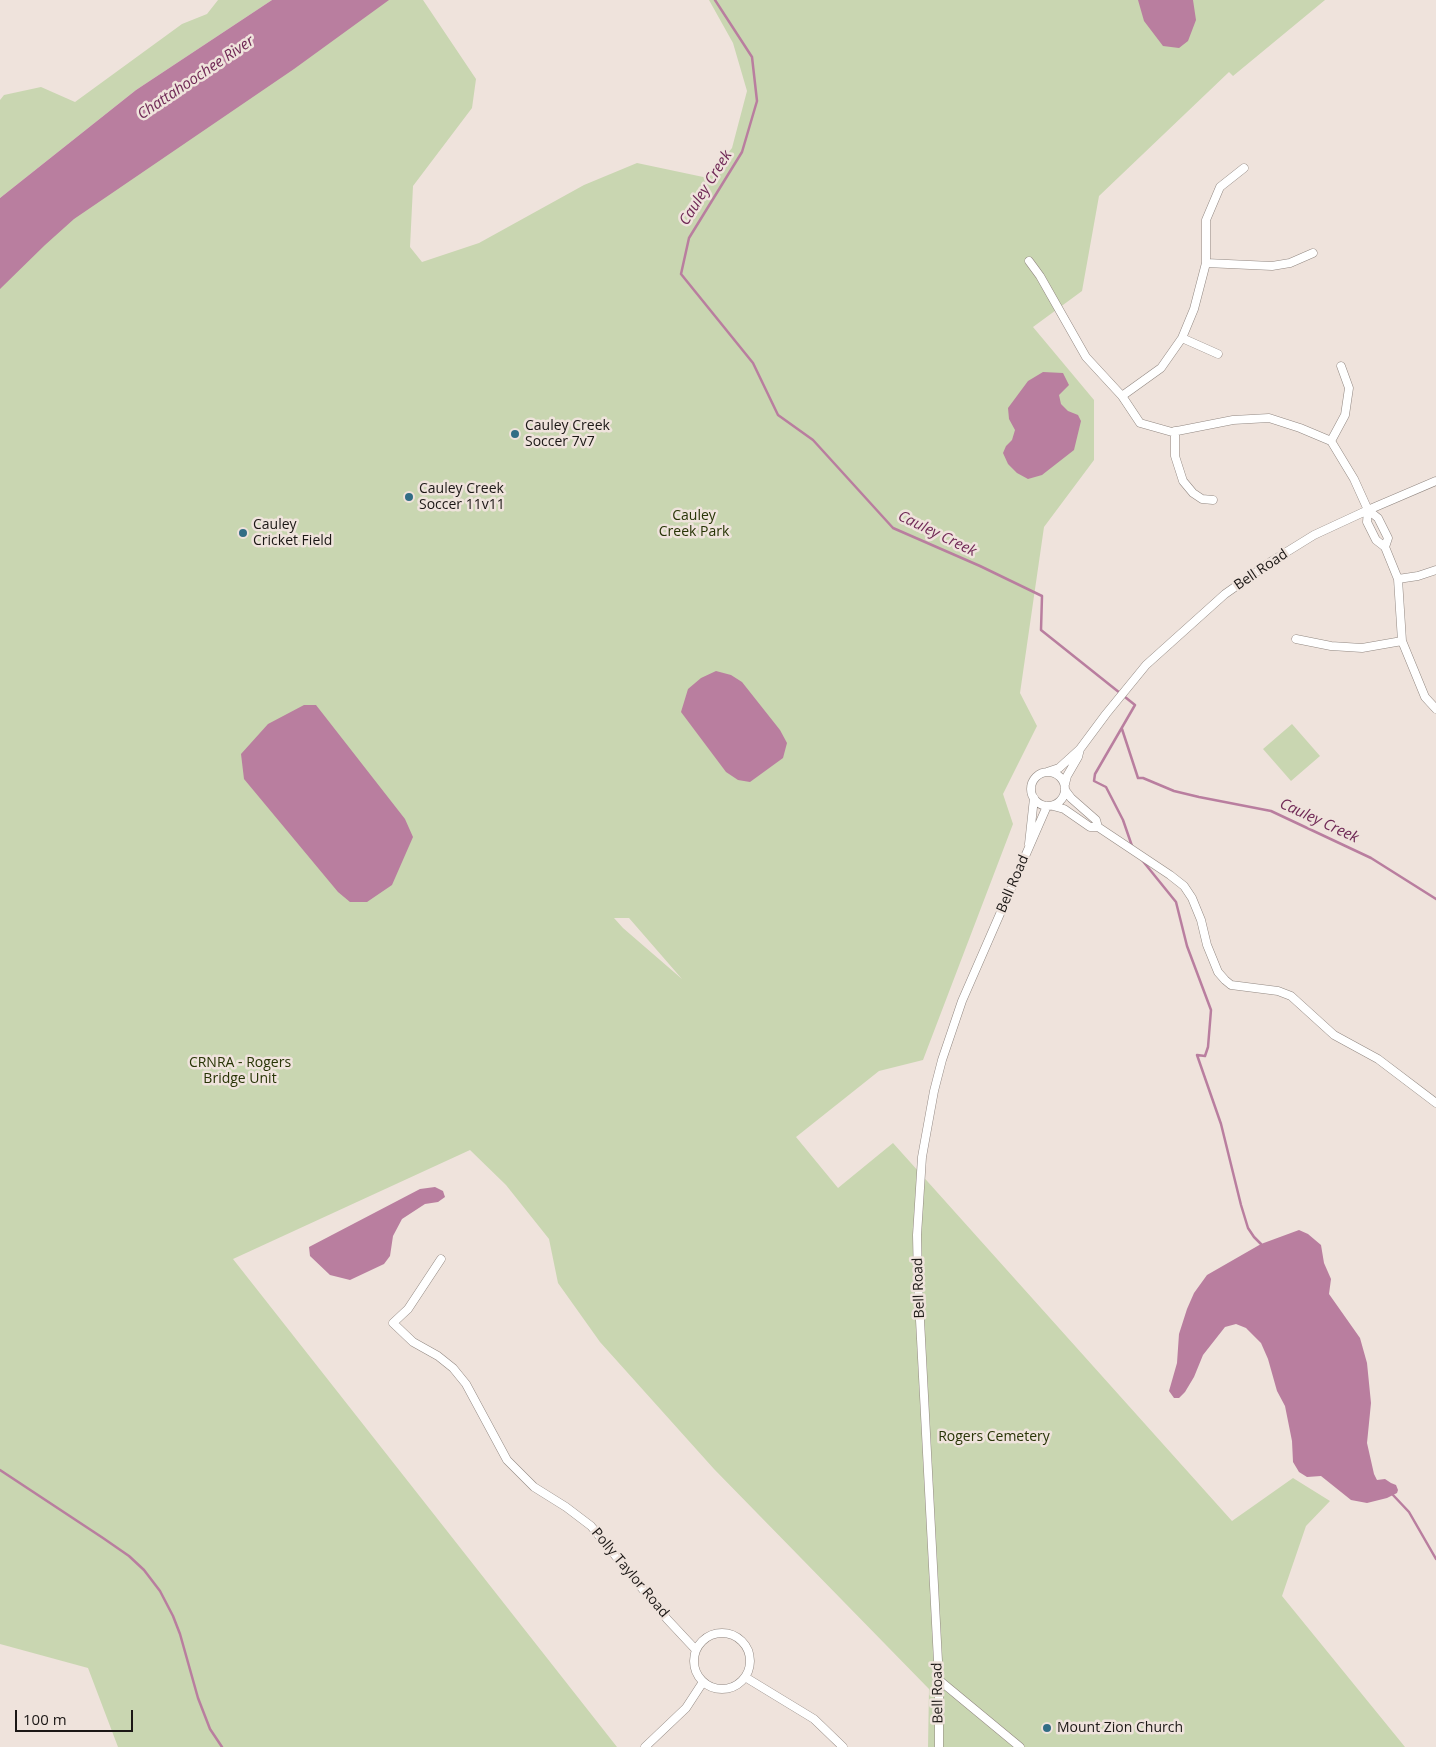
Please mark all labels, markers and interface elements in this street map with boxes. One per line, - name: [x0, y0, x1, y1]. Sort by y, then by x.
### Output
- water label: Chattahoochee River: [134, 32, 258, 124]
- water label: Cauley Creek: [676, 147, 736, 229]
- place label: Cauley Creek Soccer 7v7: [525, 418, 610, 451]
- marker: Cauley Creek Soccer 7v7: [509, 428, 521, 440]
- place label: Cauley Creek Soccer 11v11: [419, 481, 505, 514]
- marker: Cauley Creek Soccer 11v11: [403, 491, 415, 503]
- water label: Cauley Creek: [895, 507, 979, 561]
- park label: Cauley Creek Park: [659, 508, 729, 540]
- place label: Cauley Cricket Field: [253, 517, 332, 550]
- marker: Cauley Cricket Field: [237, 527, 249, 539]
- street label: Bell Road: [1231, 546, 1291, 594]
- water label: Cauley Creek: [1277, 795, 1361, 847]
- street label: Bell Road: [993, 853, 1033, 915]
- park label: CRNRA - Rogers Bridge Unit: [189, 1055, 291, 1088]
- street label: Bell Road: [910, 1257, 928, 1319]
- park label: Rogers Cemetery: [938, 1429, 1050, 1445]
- street label: Polly Taylor Road: [588, 1525, 672, 1621]
- street label: Bell Road: [929, 1662, 947, 1724]
- scale bar: [18, 1700, 135, 1732]
- text: 100 m: [23, 1709, 67, 1729]
- place label: Mount Zion Church: [1057, 1720, 1183, 1736]
- marker: Mount Zion Church: [1041, 1722, 1053, 1734]

